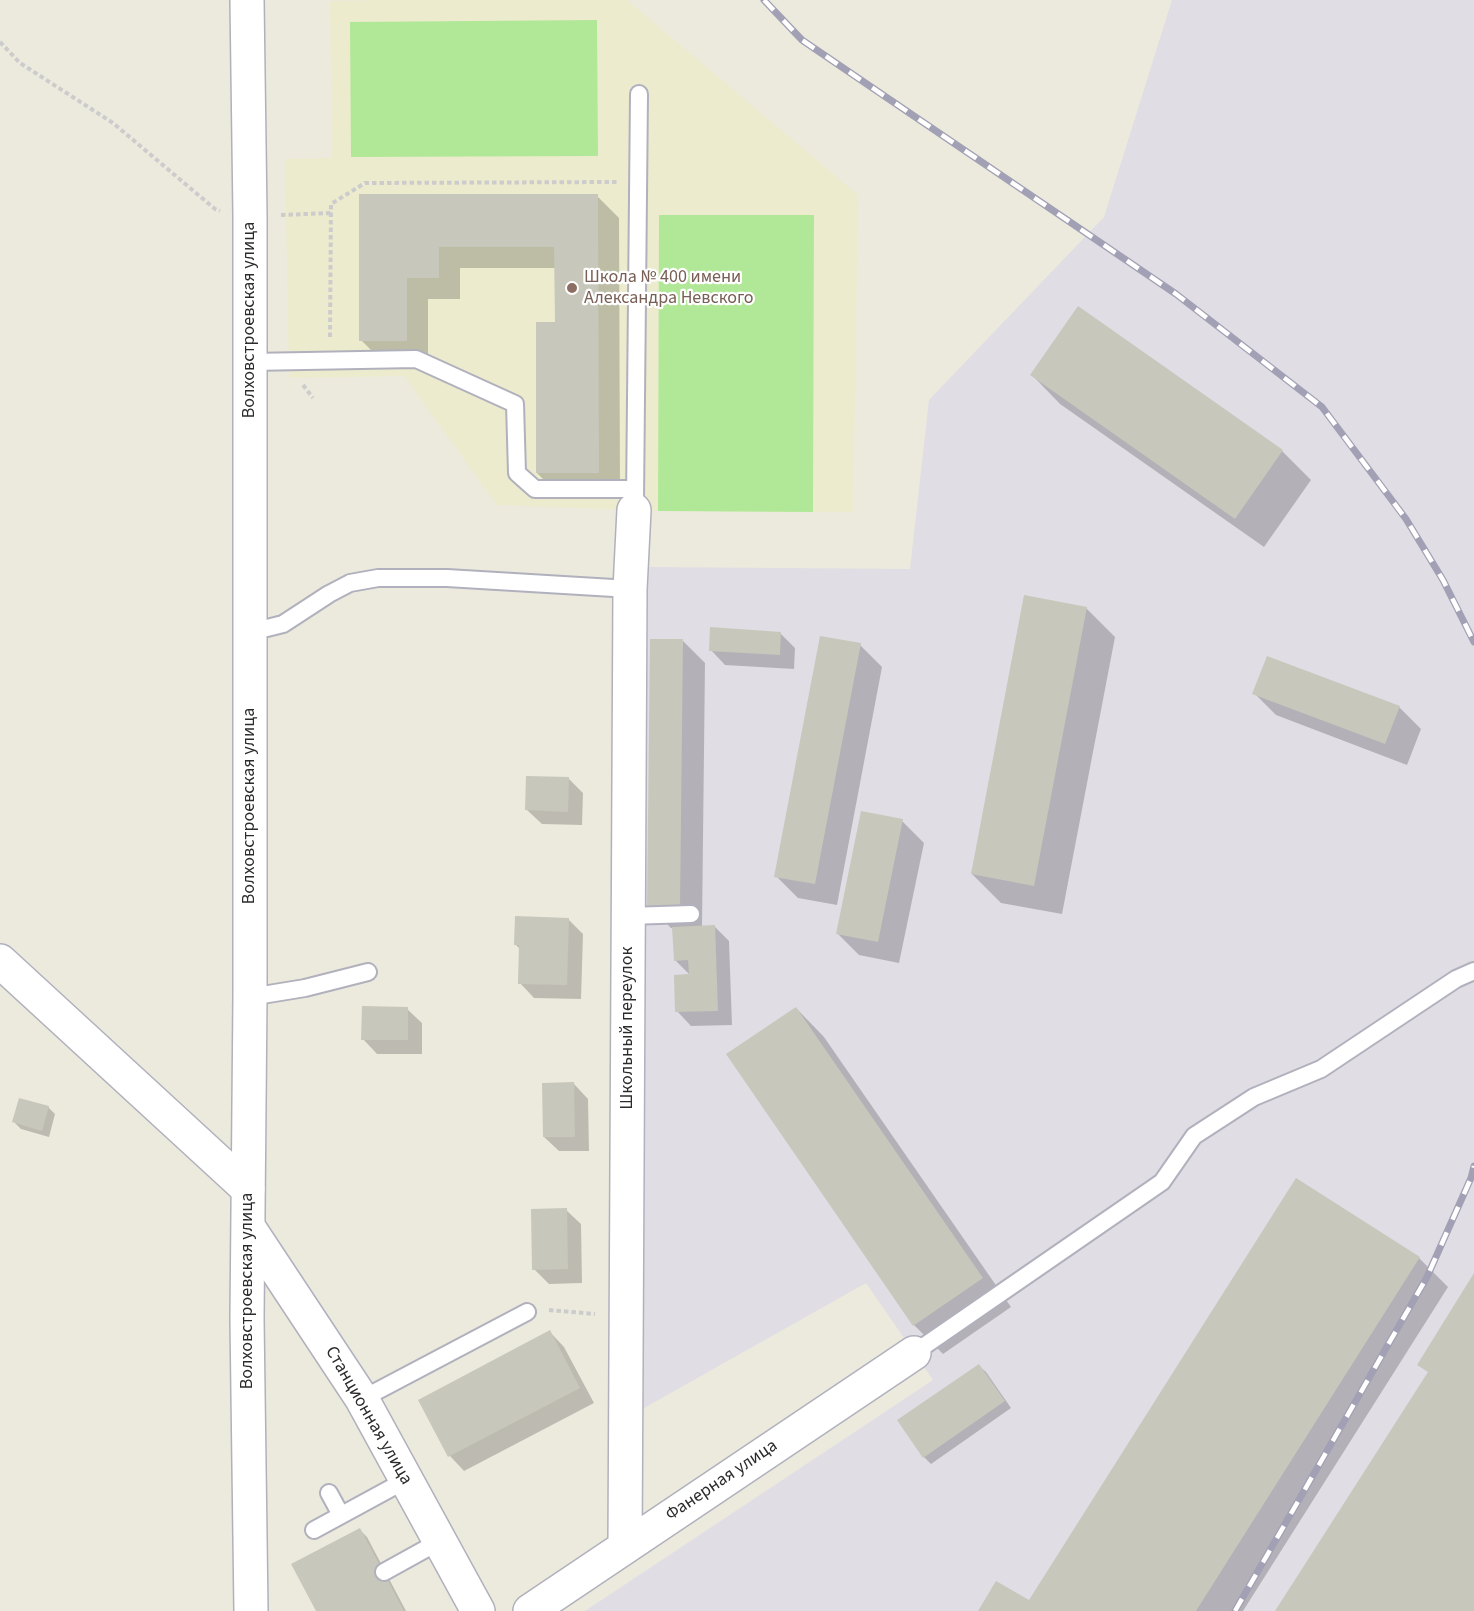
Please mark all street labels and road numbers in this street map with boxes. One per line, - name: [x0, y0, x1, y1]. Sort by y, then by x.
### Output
- street label: Волховстроевская улица: [239, 222, 261, 418]
- street label: Волховстроевская улица: [239, 708, 261, 904]
- street label: Школьный переулок: [617, 947, 639, 1109]
- street label: Волховстроевская улица: [237, 1193, 259, 1389]
- street label: Станционная улица: [320, 1343, 416, 1489]
- street label: Фанерная улица: [662, 1436, 782, 1526]

